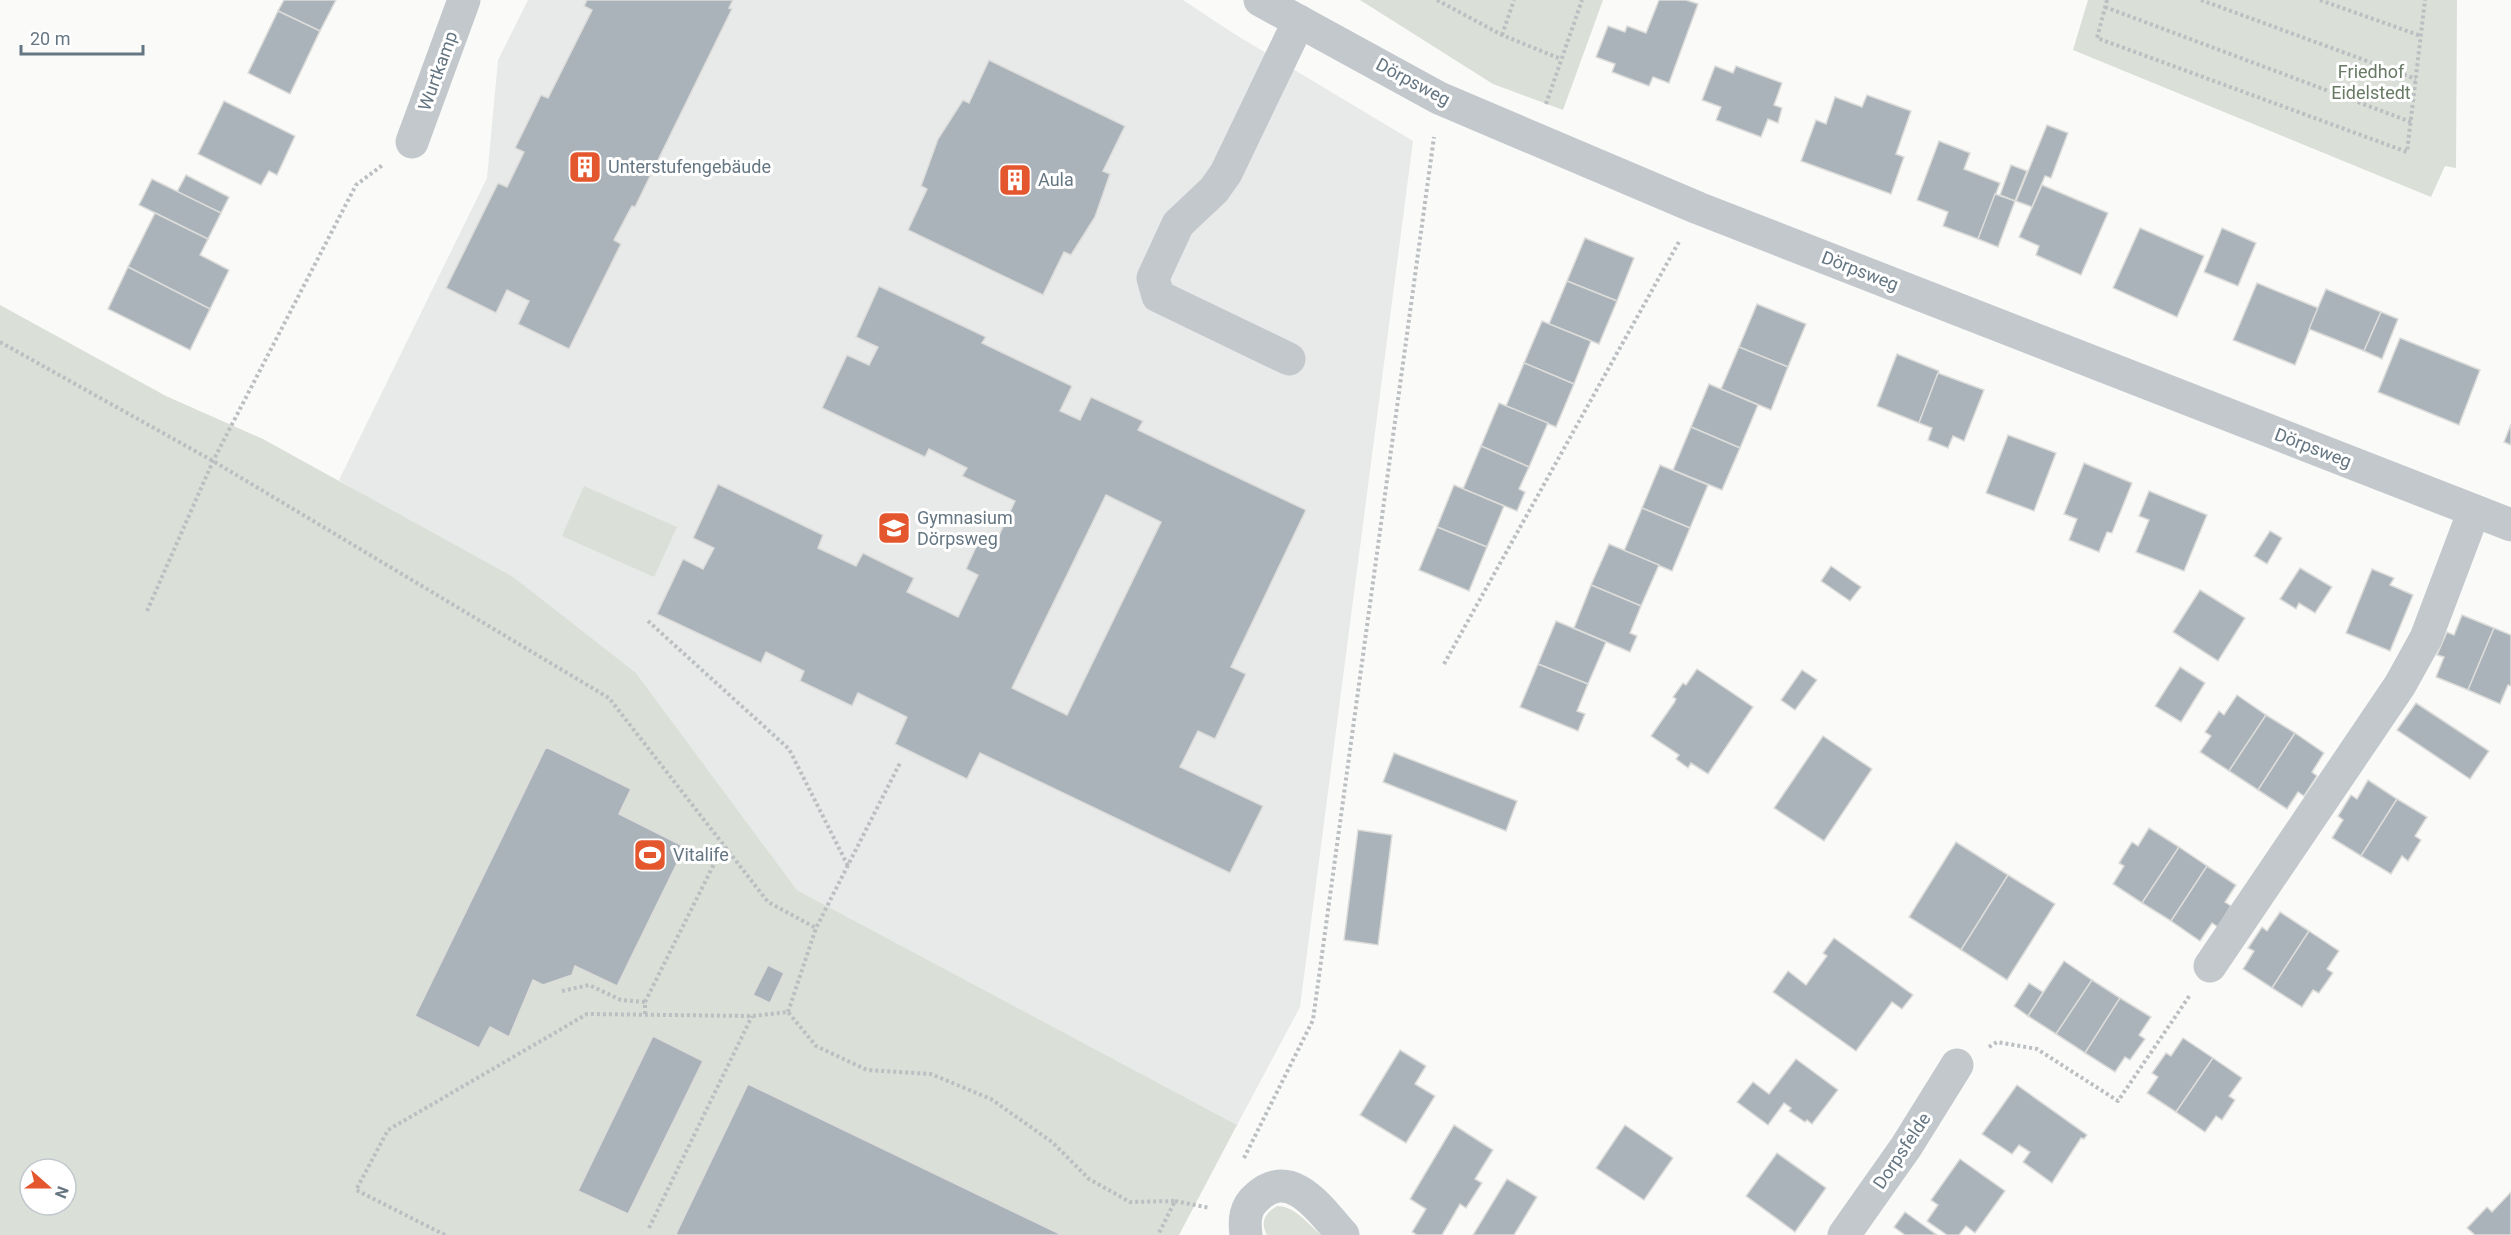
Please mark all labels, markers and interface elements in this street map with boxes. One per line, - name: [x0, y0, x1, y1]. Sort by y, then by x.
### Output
- scale bar: [21, 18, 142, 56]
- text: 20 m: [30, 28, 70, 49]
- street label: Wurtkamp: [413, 28, 462, 113]
- street label: Dörpsweg: [1373, 53, 1454, 110]
- park label: Friedhof Eidelstedt: [2331, 61, 2411, 103]
- building icon: Unterstufengebäude: [567, 149, 603, 185]
- place label: Unterstufengebäude: [608, 156, 771, 177]
- building icon: Aula: [997, 162, 1033, 198]
- place label: Aula: [1038, 169, 1074, 190]
- street label: Dörpsweg: [1819, 246, 1902, 295]
- street label: Dörpsweg: [2272, 423, 2355, 472]
- place label: Gymnasium Dörpsweg: [917, 507, 1013, 549]
- school or university icon: Gymnasium Dörpsweg: [876, 510, 912, 546]
- sports icon: Vitalife: [632, 837, 668, 873]
- place label: Vitalife: [673, 844, 729, 865]
- street label: Dorpsfelde: [1868, 1109, 1935, 1193]
- north arrow: [18, 1157, 78, 1217]
- text: N: [51, 1184, 72, 1201]

